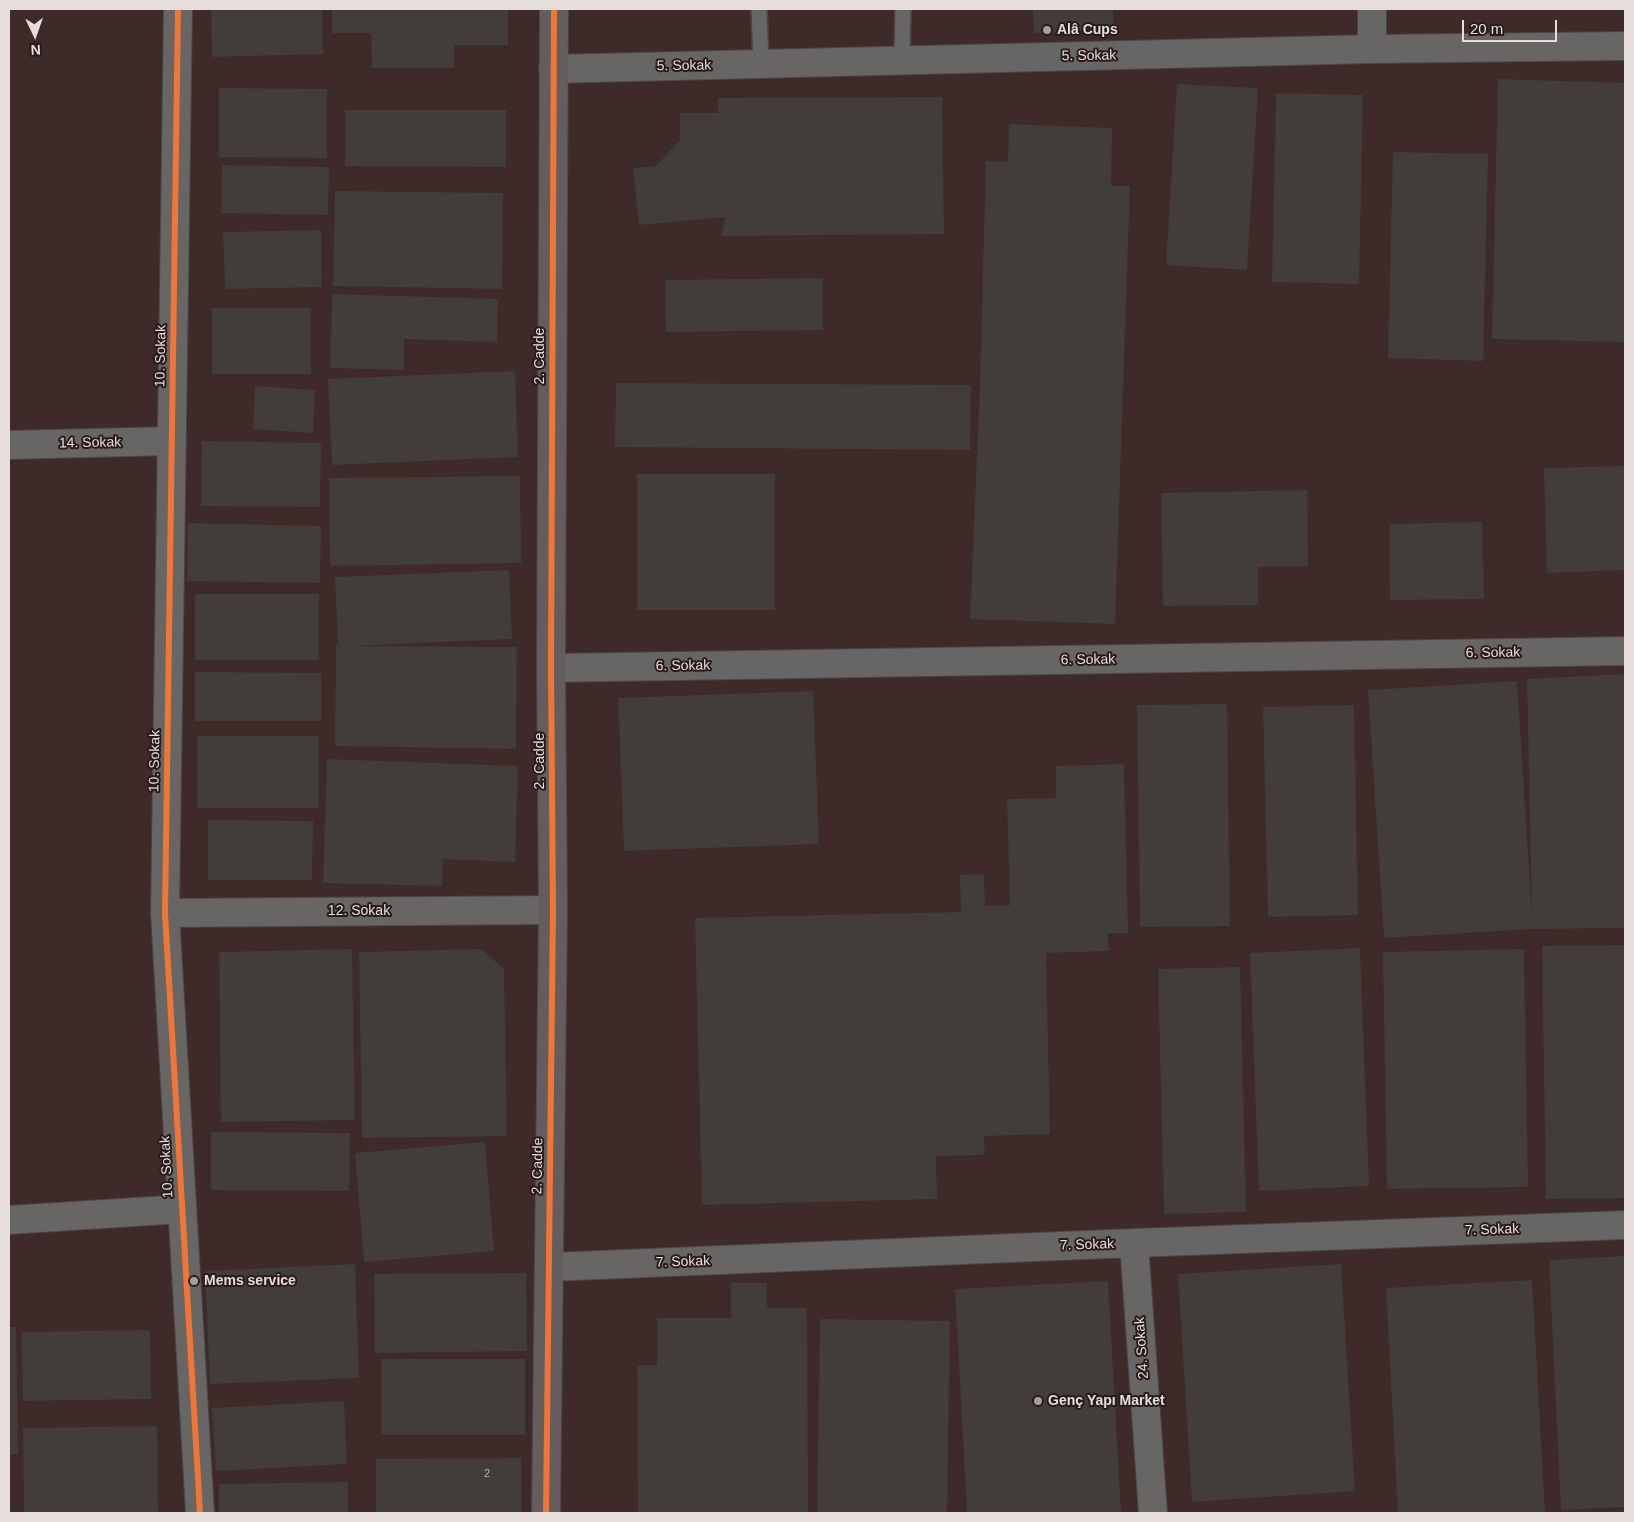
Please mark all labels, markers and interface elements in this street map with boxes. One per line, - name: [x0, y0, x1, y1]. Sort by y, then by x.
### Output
- north arrow: [10, 10, 60, 60]
- scale bar: [1464, 10, 1559, 42]
- text: 20 m: [1470, 20, 1503, 37]
- place label: Alâ Cups: [1057, 22, 1118, 38]
- marker: Alâ Cups: [1041, 24, 1053, 36]
- text: N: [30, 42, 41, 58]
- street label: 5. Sokak: [1062, 47, 1116, 65]
- street label: 5. Sokak: [657, 57, 711, 75]
- street label: 10. Sokak: [152, 325, 170, 387]
- street label: 2. Cadde: [532, 328, 548, 384]
- street label: 14. Sokak: [59, 434, 121, 452]
- street label: 6. Sokak: [1466, 644, 1520, 662]
- street label: 6. Sokak: [1061, 651, 1115, 669]
- street label: 6. Sokak: [656, 657, 710, 675]
- street label: 10. Sokak: [146, 730, 164, 792]
- street label: 2. Cadde: [532, 733, 548, 789]
- street label: 12. Sokak: [328, 903, 390, 919]
- street label: 10. Sokak: [157, 1135, 177, 1199]
- street label: 2. Cadde: [529, 1137, 547, 1195]
- street label: 7. Sokak: [1464, 1221, 1520, 1239]
- street label: 7. Sokak: [1059, 1236, 1115, 1254]
- street label: 7. Sokak: [655, 1253, 711, 1271]
- place label: Mems service: [204, 1273, 296, 1289]
- marker: Mems service: [188, 1275, 200, 1287]
- street label: 24. Sokak: [1131, 1316, 1153, 1380]
- place label: Genç Yapı Market: [1048, 1393, 1165, 1409]
- marker: Genç Yapı Market: [1032, 1395, 1044, 1407]
- house number: 2: [484, 1467, 490, 1481]

